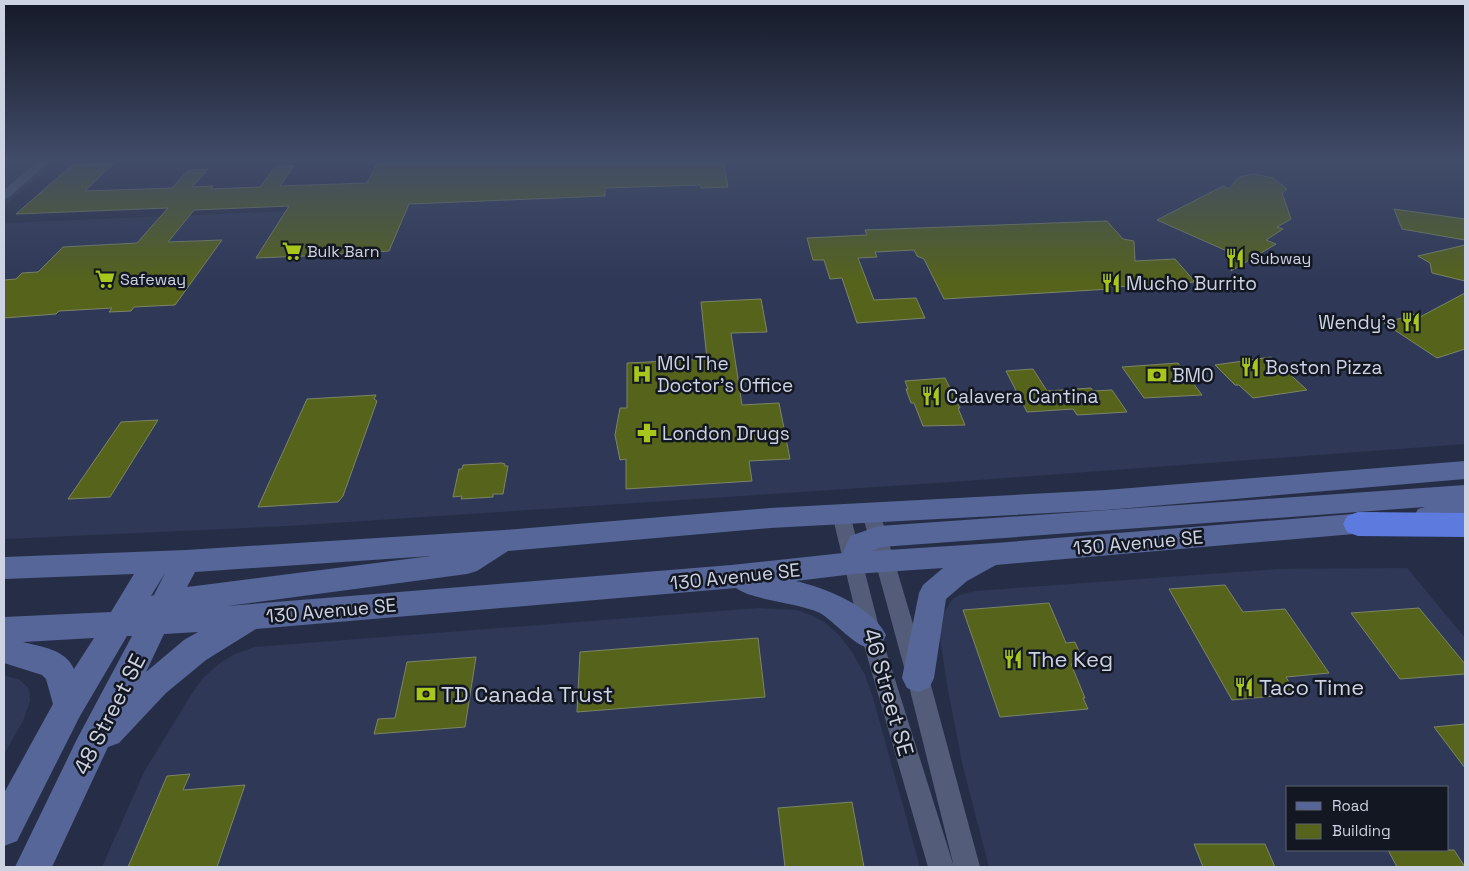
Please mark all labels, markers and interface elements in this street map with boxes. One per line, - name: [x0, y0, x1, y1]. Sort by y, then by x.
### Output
- supermarket icon: Bulk Barn: [281, 240, 303, 262]
- place label: Bulk Barn: [307, 241, 380, 262]
- restaurant icon: Subway: [1224, 247, 1246, 269]
- place label: Subway: [1250, 248, 1311, 269]
- supermarket icon: Safeway: [94, 268, 116, 290]
- place label: Safeway: [120, 269, 186, 290]
- place label: Mucho Burrito: [1126, 271, 1257, 296]
- restaurant icon: Mucho Burrito: [1100, 272, 1122, 294]
- place label: Wendy's: [1318, 310, 1396, 335]
- restaurant icon: Wendy's: [1400, 311, 1422, 333]
- place label: MCI The Doctor's Office: [657, 351, 793, 398]
- place label: Boston Pizza: [1265, 355, 1383, 380]
- restaurant icon: Boston Pizza: [1239, 356, 1261, 378]
- hospital icon: MCI The Doctor's Office: [631, 363, 653, 385]
- place label: BMO: [1172, 363, 1214, 388]
- bank icon: BMO: [1146, 364, 1168, 386]
- place label: Calavera Cantina: [946, 384, 1098, 409]
- restaurant icon: Calavera Cantina: [920, 385, 942, 407]
- place label: London Drugs: [662, 421, 790, 446]
- pharmacy icon: London Drugs: [636, 422, 658, 444]
- street label: 130 Avenue SE: [1072, 524, 1204, 561]
- street label: 130 Avenue SE: [669, 557, 801, 596]
- street label: 130 Avenue SE: [265, 592, 397, 629]
- street label: 46 Street SE: [857, 625, 921, 759]
- place label: The Keg: [1028, 645, 1113, 673]
- restaurant icon: The Keg: [1002, 648, 1024, 670]
- street label: 48 Street SE: [67, 649, 151, 779]
- place label: Taco Time: [1259, 673, 1364, 701]
- restaurant icon: Taco Time: [1233, 676, 1255, 698]
- place label: TD Canada Trust: [441, 680, 613, 708]
- bank icon: TD Canada Trust: [415, 683, 437, 705]
- legend: [1286, 786, 1449, 851]
- text: Road: [1332, 796, 1369, 815]
- text: Building: [1332, 821, 1391, 840]

